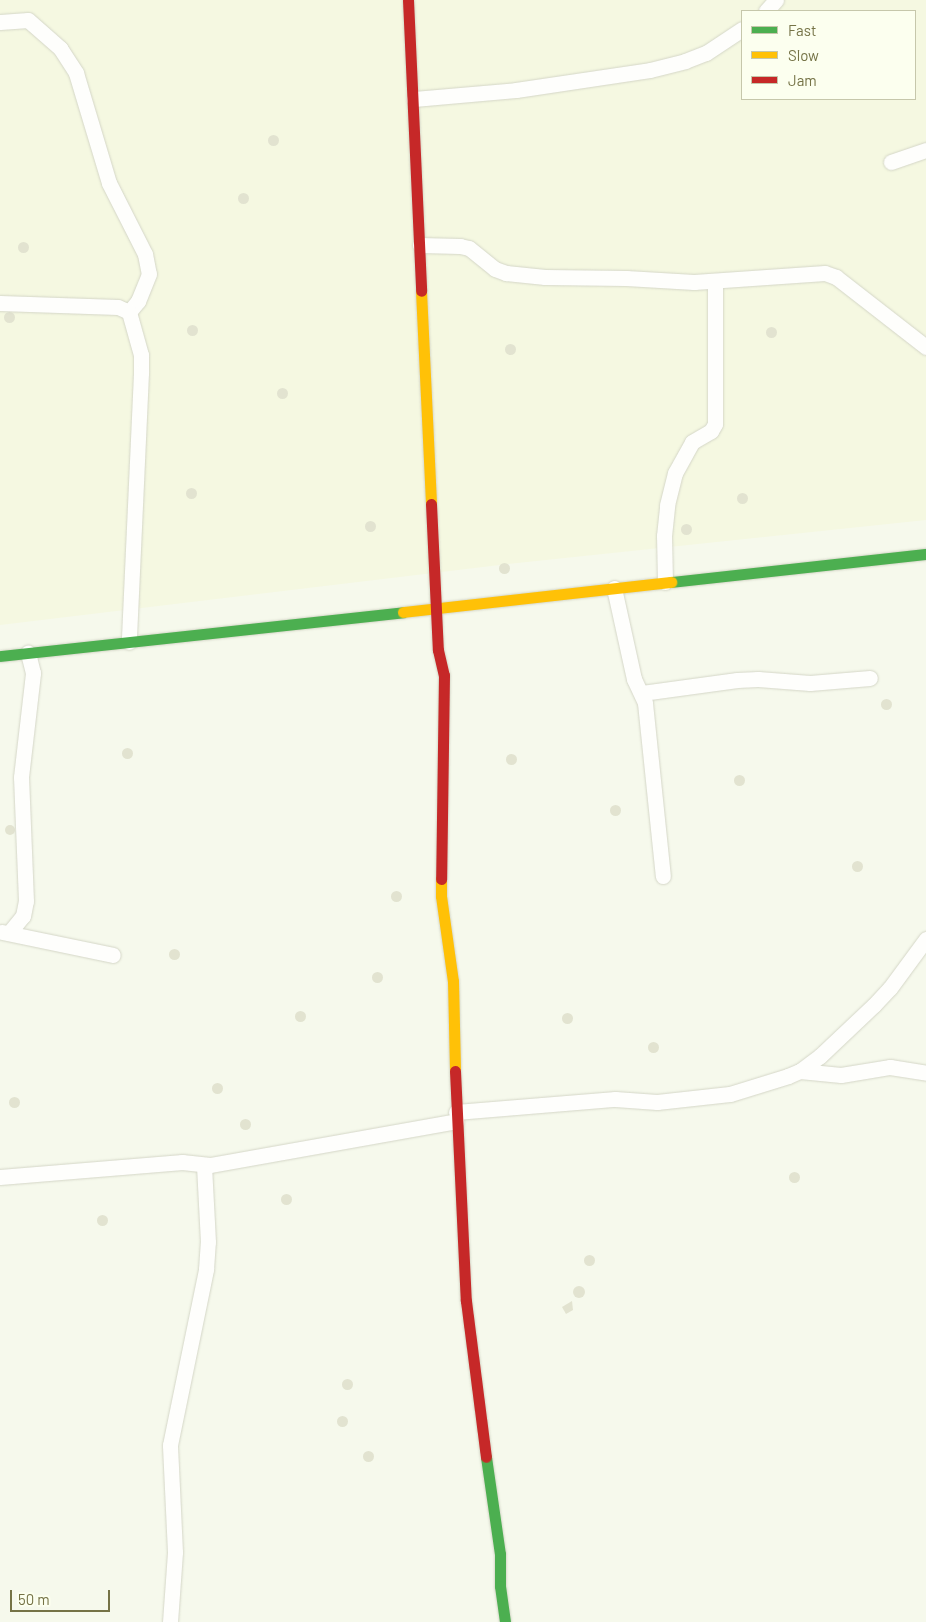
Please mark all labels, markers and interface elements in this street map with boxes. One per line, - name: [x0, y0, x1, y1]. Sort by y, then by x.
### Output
- legend: [741, 10, 916, 100]
- text: Fast: [788, 21, 816, 39]
- text: Slow: [788, 46, 819, 64]
- text: Jam: [788, 71, 817, 89]
- scale bar: [12, 1580, 112, 1612]
- text: 50 m: [18, 1590, 50, 1608]

